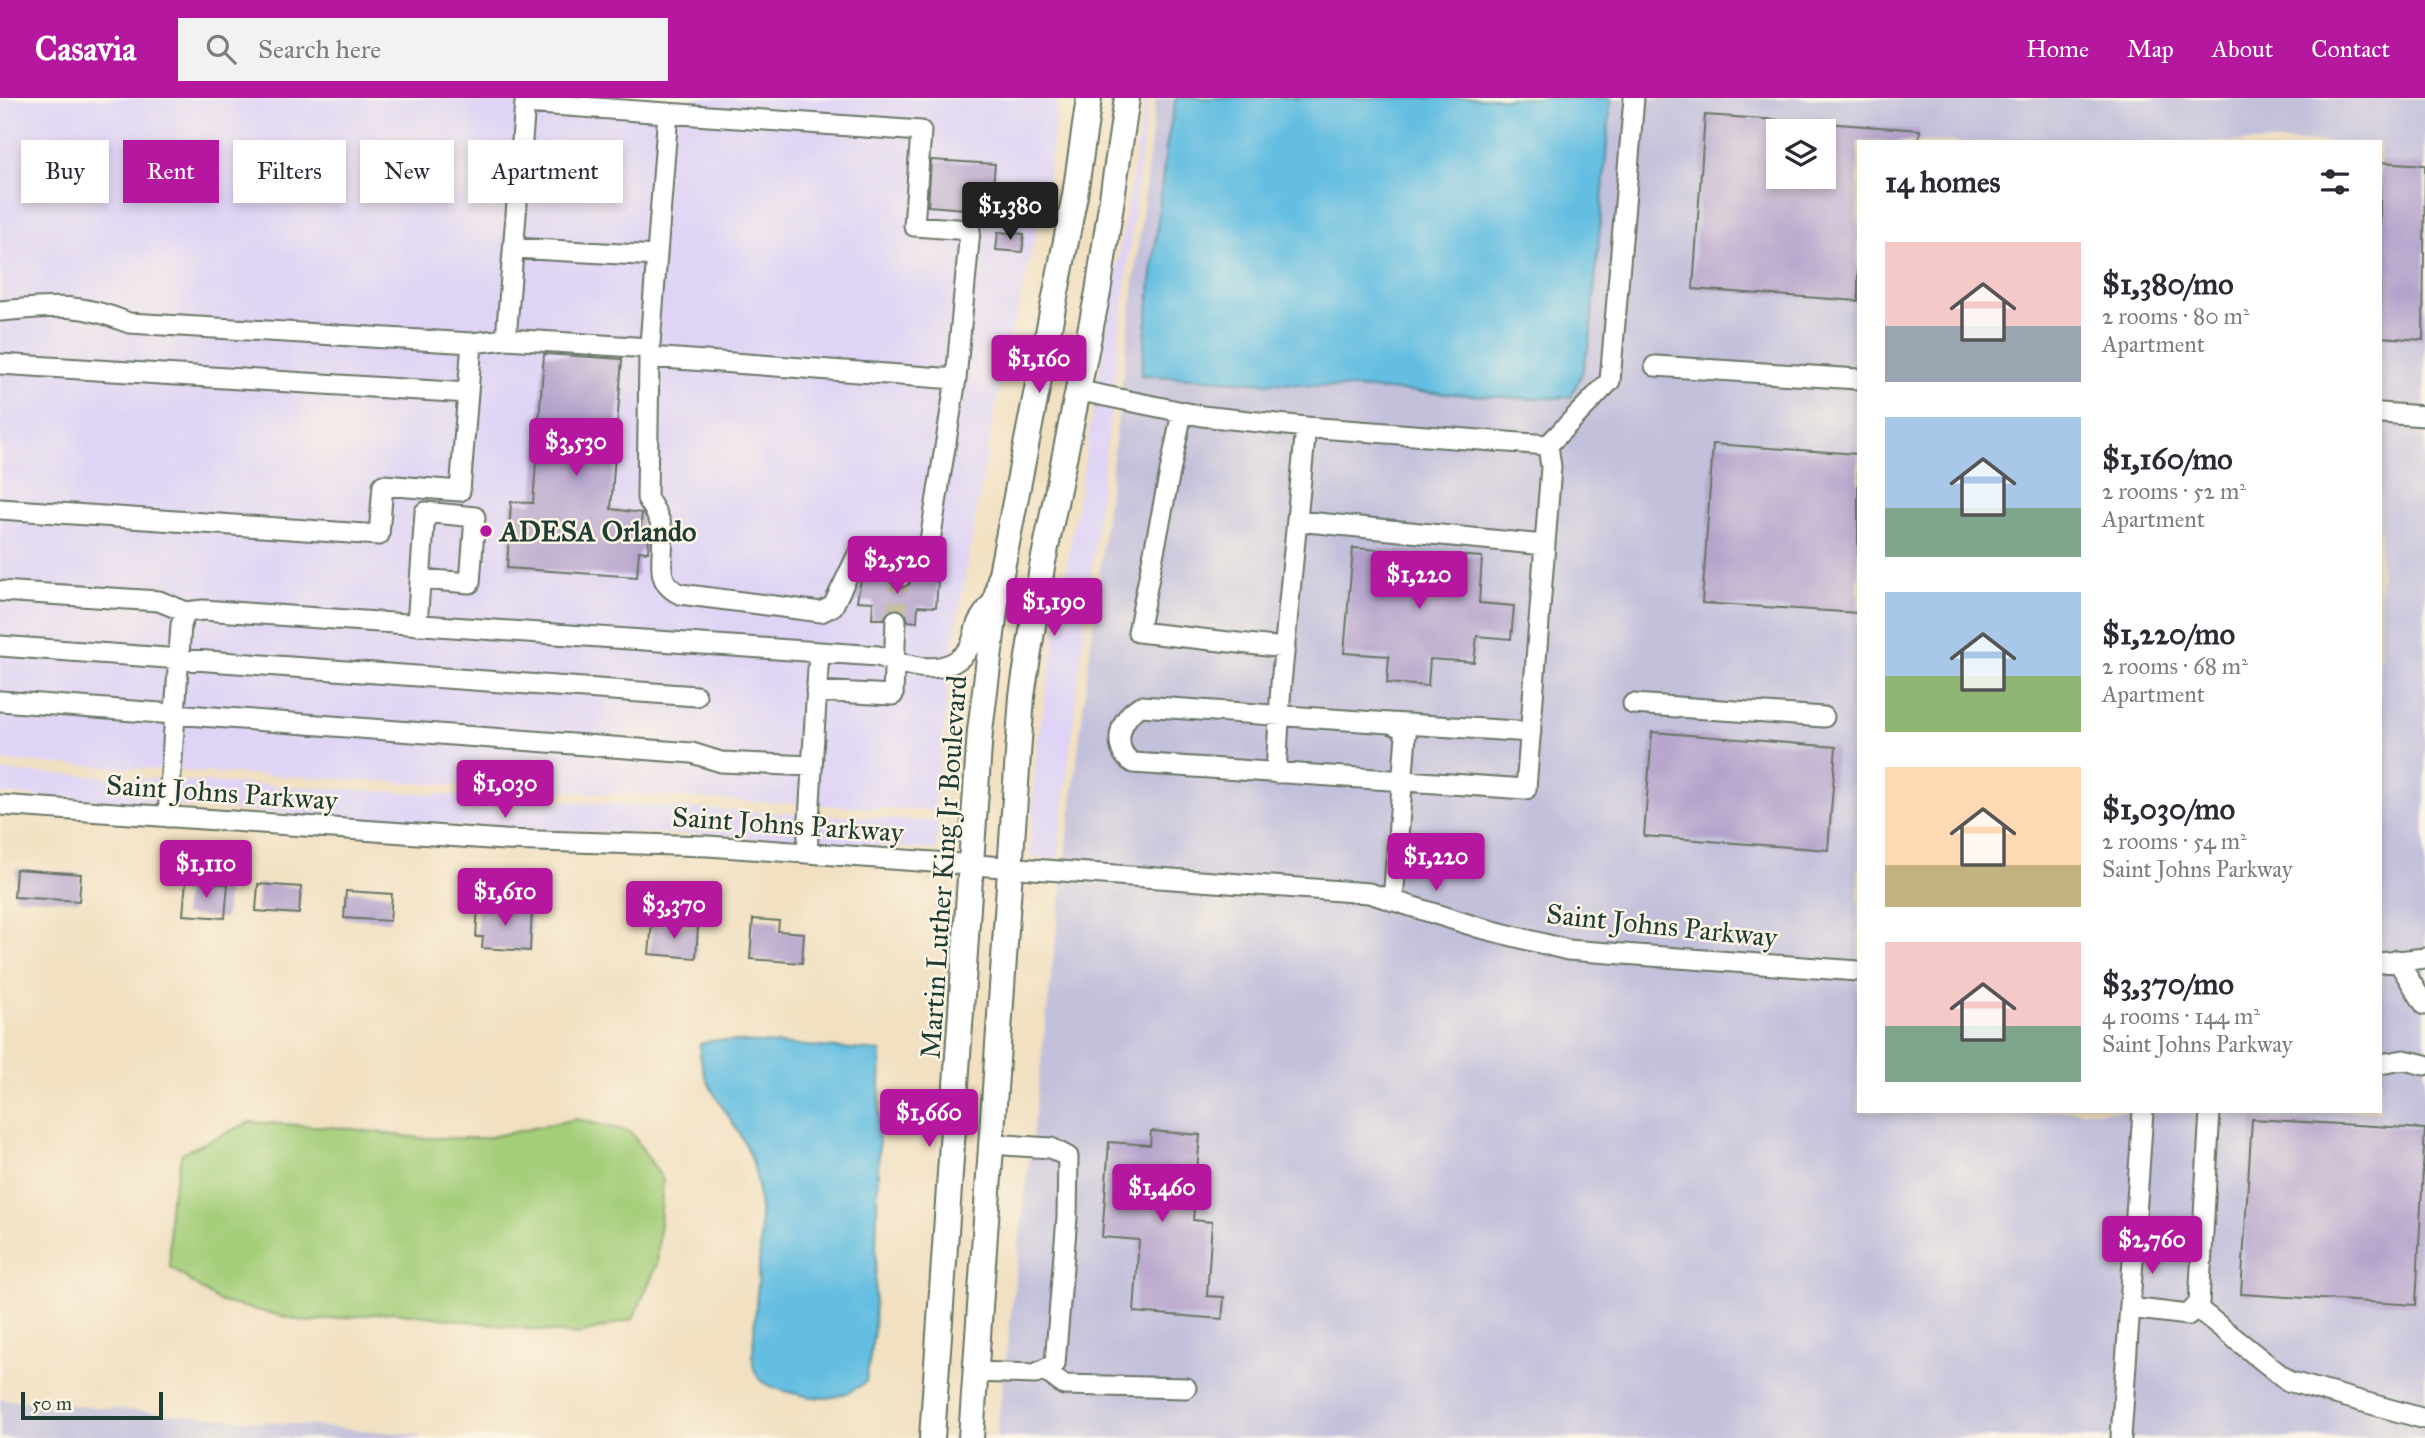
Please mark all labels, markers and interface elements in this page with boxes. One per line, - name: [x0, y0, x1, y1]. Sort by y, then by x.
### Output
- search box: [178, 18, 668, 81]
- text: Casavia: [35, 29, 136, 69]
- icon: search: [202, 30, 240, 68]
- text: Search here: [258, 33, 381, 65]
- text: Home: [2026, 34, 2089, 64]
- text: Map: [2127, 34, 2174, 64]
- text: About: [2212, 34, 2273, 64]
- text: Contact: [2311, 34, 2390, 64]
- map controls: [1766, 119, 1836, 189]
- button: layers: [1766, 119, 1836, 189]
- chip: Buy: [21, 140, 109, 203]
- chip: Rent: [123, 140, 219, 203]
- chip: Filters: [233, 140, 346, 203]
- chip: New: [360, 140, 454, 203]
- chip: Apartment: [468, 140, 623, 203]
- icon: filters: [2316, 163, 2354, 201]
- text: 14 homes: [1885, 164, 2000, 200]
- pin: $1,380: [953, 183, 1067, 242]
- text: $1,380: [978, 191, 1042, 219]
- text: $1,380/mo: [2102, 266, 2234, 302]
- icon: home: [1941, 270, 2025, 354]
- text: 2 rooms · 80 m²: [2102, 302, 2249, 330]
- text: Apartment: [2102, 330, 2205, 358]
- pin: $1,160: [982, 336, 1096, 395]
- text: $1,160: [1007, 344, 1071, 372]
- pin: $3,530: [519, 418, 633, 478]
- text: $3,530: [545, 427, 607, 455]
- text: $1,160/mo: [2102, 441, 2233, 477]
- icon: home: [1941, 445, 2025, 529]
- text: 2 rooms · 52 m²: [2102, 477, 2246, 505]
- text: Apartment: [2102, 505, 2205, 533]
- place label: ADESA Orlando: [498, 514, 696, 549]
- marker: ADESA Orlando: [478, 523, 494, 539]
- pin: $2,520: [840, 536, 954, 596]
- text: $2,520: [864, 545, 930, 573]
- pin: $1,220: [1362, 552, 1476, 611]
- text: $1,220: [1387, 560, 1451, 588]
- pin: $1,190: [997, 578, 1111, 638]
- text: $1,190: [1022, 587, 1086, 615]
- text: $1,220/mo: [2102, 616, 2235, 652]
- icon: home: [1941, 620, 2025, 704]
- text: 2 rooms · 68 m²: [2102, 652, 2248, 680]
- street label: Martin Luther King Jr Boulevard: [913, 674, 974, 1060]
- text: Apartment: [2102, 680, 2205, 708]
- pin: $1,030: [448, 760, 562, 820]
- street label: Saint Johns Parkway: [105, 767, 340, 818]
- text: $1,030: [473, 769, 537, 797]
- text: $1,030/mo: [2102, 791, 2235, 827]
- icon: home: [1941, 795, 2025, 879]
- street label: Saint Johns Parkway: [671, 799, 906, 850]
- text: 2 rooms · 54 m²: [2102, 827, 2247, 855]
- pin: $1,220: [1379, 834, 1493, 893]
- pin: $1,110: [149, 840, 263, 900]
- text: $1,220: [1404, 842, 1468, 870]
- text: $1,110: [176, 849, 236, 877]
- text: Saint Johns Parkway: [2102, 855, 2293, 883]
- pin: $1,610: [448, 868, 562, 928]
- text: $1,610: [474, 877, 536, 905]
- pin: $3,370: [617, 882, 731, 941]
- text: $3,370: [642, 890, 706, 918]
- street label: Saint Johns Parkway: [1545, 896, 1780, 955]
- text: $3,370/mo: [2102, 966, 2234, 1002]
- icon: home: [1941, 970, 2025, 1054]
- text: 4 rooms · 144 m²: [2102, 1002, 2260, 1030]
- text: Saint Johns Parkway: [2102, 1030, 2293, 1058]
- pin: $1,660: [872, 1090, 986, 1149]
- text: $1,660: [896, 1098, 962, 1126]
- pin: $1,460: [1105, 1164, 1219, 1224]
- text: $1,460: [1128, 1173, 1196, 1201]
- pin: $2,760: [2095, 1216, 2209, 1276]
- text: $2,760: [2118, 1225, 2186, 1253]
- scale bar: [21, 1389, 163, 1421]
- text: 50 m: [32, 1392, 72, 1415]

